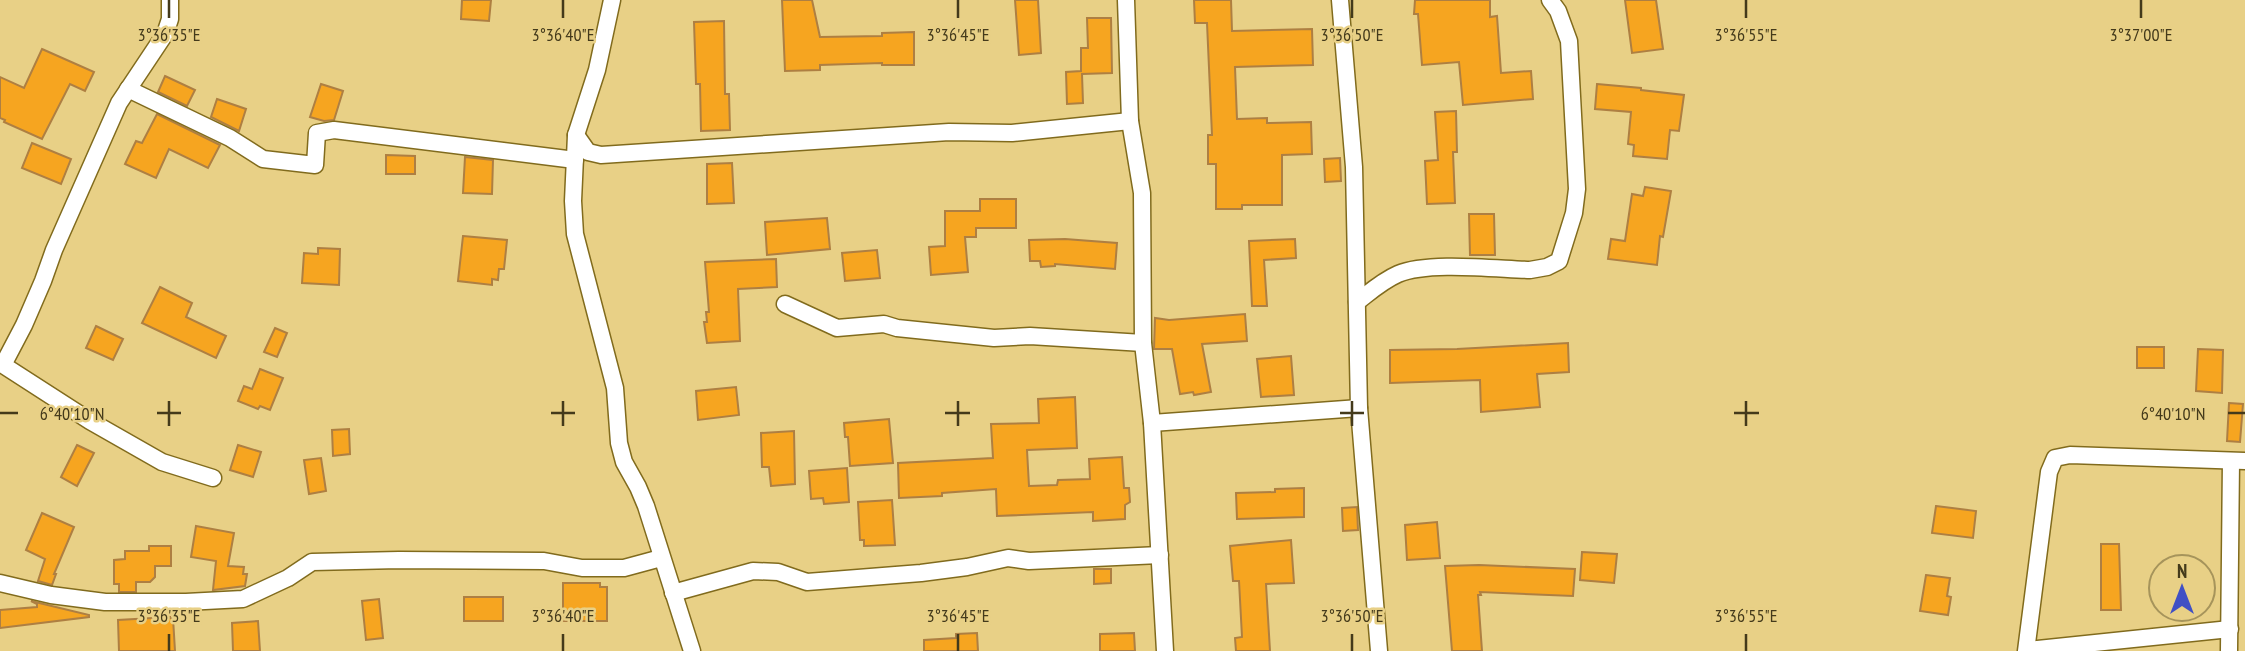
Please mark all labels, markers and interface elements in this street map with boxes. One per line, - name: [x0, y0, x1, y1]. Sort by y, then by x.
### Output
- text: 3°36'35"E: [138, 23, 200, 46]
- text: 3°36'40"E: [532, 23, 594, 46]
- text: 3°36'45"E: [927, 23, 989, 46]
- text: 3°36'50"E: [1321, 23, 1383, 46]
- text: 3°36'55"E: [1715, 23, 1777, 46]
- text: 3°37'00"E: [2110, 23, 2172, 46]
- text: 6°40'10"N: [40, 402, 104, 425]
- text: 6°40'10"N: [2141, 402, 2205, 425]
- north arrow: [2147, 553, 2217, 623]
- text: N: [2177, 559, 2187, 583]
- text: 3°36'35"E: [138, 604, 200, 627]
- text: 3°36'40"E: [532, 604, 594, 627]
- text: 3°36'45"E: [927, 604, 989, 627]
- text: 3°36'50"E: [1321, 604, 1383, 627]
- text: 3°36'55"E: [1715, 604, 1777, 627]

